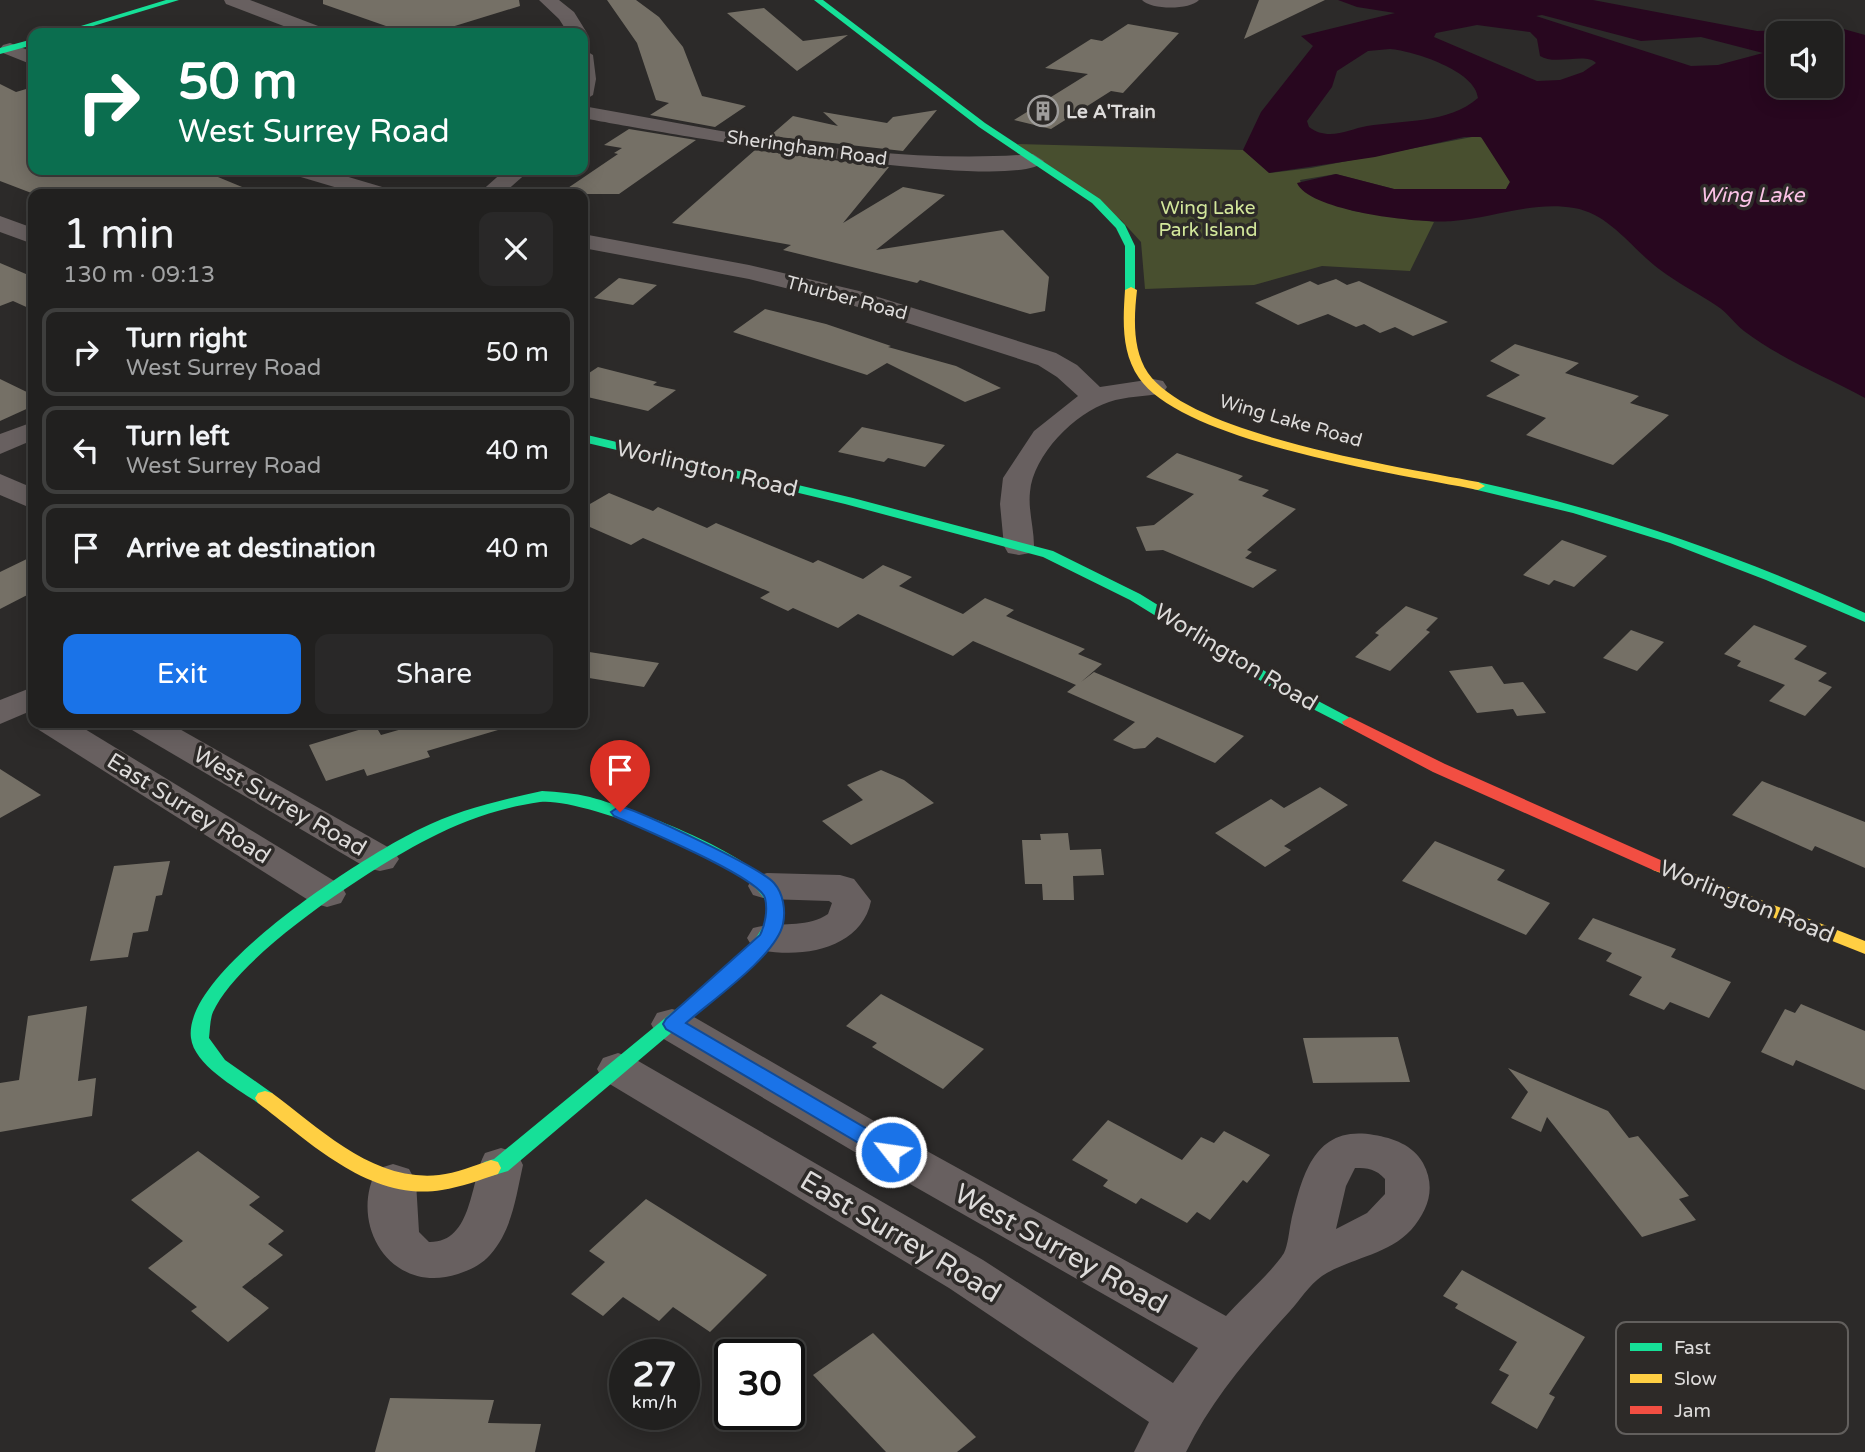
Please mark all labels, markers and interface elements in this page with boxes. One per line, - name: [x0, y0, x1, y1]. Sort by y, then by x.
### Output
- map controls: [1766, 21, 1843, 98]
- button: sound: [1766, 21, 1843, 98]
- text: 50 m: [178, 53, 297, 112]
- icon: right: [63, 56, 154, 147]
- building icon: Le A'Train: [1026, 94, 1060, 128]
- place label: Le A'Train: [1066, 101, 1156, 123]
- text: West Surrey Road: [178, 113, 450, 151]
- street label: Sheringham Road: [725, 126, 889, 170]
- water label: Wing Lake: [1700, 183, 1806, 208]
- park label: Wing Lake Park Island: [1159, 197, 1257, 241]
- text: 1 min: [63, 209, 175, 260]
- button: close: [479, 212, 553, 286]
- text: 130 m · 09:13: [63, 261, 215, 289]
- street label: Thurber Road: [784, 271, 910, 325]
- text: Turn right: [126, 323, 247, 354]
- icon: right: [67, 333, 105, 371]
- text: 50 m: [486, 337, 549, 368]
- text: West Surrey Road: [126, 354, 321, 382]
- street label: Wing Lake Road: [1217, 390, 1365, 452]
- text: Turn left: [126, 421, 229, 452]
- icon: left: [67, 431, 105, 469]
- street label: Worlington Road: [613, 434, 800, 503]
- text: 40 m: [486, 435, 549, 466]
- text: West Surrey Road: [126, 452, 321, 480]
- icon: arrive: [67, 529, 105, 567]
- text: Arrive at destination: [126, 533, 376, 564]
- text: 40 m: [486, 533, 549, 564]
- street label: Worlington Road: [1149, 598, 1322, 718]
- button: Exit: [63, 634, 301, 714]
- button: Share: [315, 634, 553, 714]
- pin: [590, 740, 650, 812]
- street label: West Surrey Road: [188, 741, 371, 863]
- street label: East Surrey Road: [102, 747, 275, 870]
- icon: arrive: [601, 751, 639, 789]
- street label: Worlington Road: [1655, 854, 1838, 950]
- position arrow: [854, 1115, 928, 1189]
- street label: East Surrey Road: [794, 1164, 1007, 1310]
- street label: West Surrey Road: [948, 1176, 1173, 1321]
- legend: [1616, 1322, 1848, 1434]
- text: Fast: [1674, 1337, 1711, 1359]
- speed limit sign: 30: [714, 1339, 805, 1430]
- text: 27: [633, 1354, 676, 1396]
- text: Slow: [1674, 1368, 1717, 1390]
- text: km/h: [632, 1391, 677, 1413]
- text: Jam: [1674, 1400, 1711, 1422]

